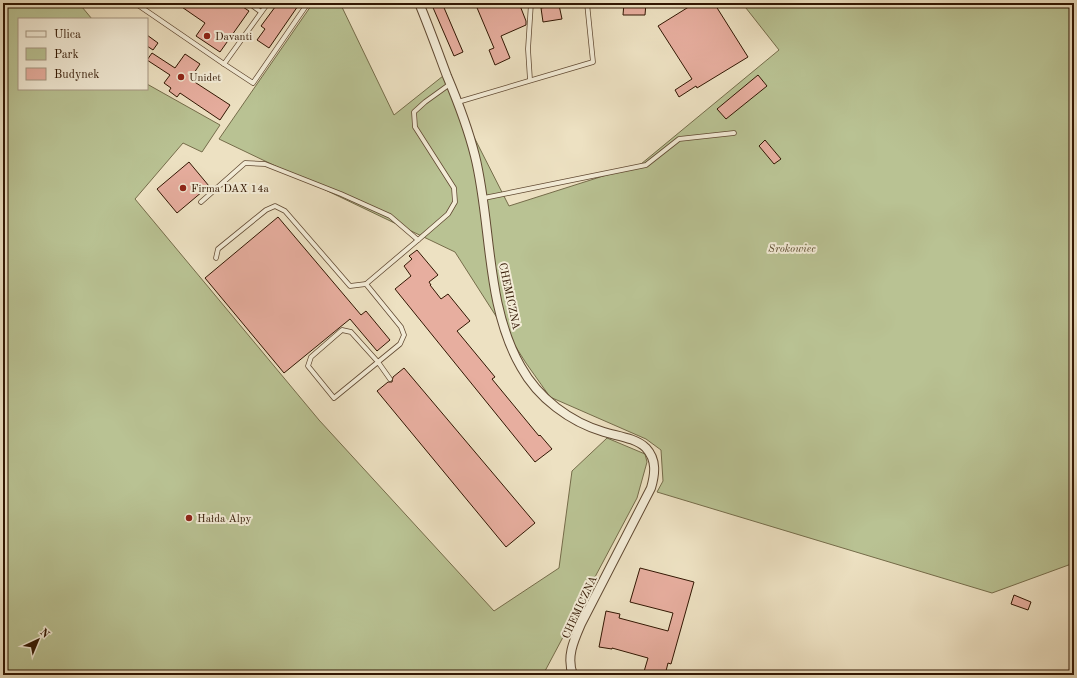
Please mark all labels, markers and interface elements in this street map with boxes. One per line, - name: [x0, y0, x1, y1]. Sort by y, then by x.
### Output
- legend: [18, 18, 148, 90]
- text: Ulica: [54, 29, 81, 41]
- marker: Davanti: [202, 31, 212, 41]
- place label: Davanti: [215, 32, 252, 43]
- text: Park: [54, 49, 79, 61]
- text: Budynek: [54, 69, 100, 81]
- marker: Unidet: [176, 72, 186, 82]
- place label: Unidet: [189, 73, 221, 84]
- marker: Firma DAX 14a: [178, 183, 188, 193]
- place label: Firma DAX 14a: [191, 184, 270, 195]
- park label: Srokowiec: [768, 244, 816, 255]
- street label: CHEMICZNA: [496, 262, 521, 331]
- marker: Hałda Alpy: [184, 513, 194, 523]
- place label: Hałda Alpy: [197, 514, 251, 525]
- street label: CHEMICZNA: [561, 574, 600, 641]
- north arrow: [18, 620, 58, 660]
- text: N: [37, 627, 51, 641]

